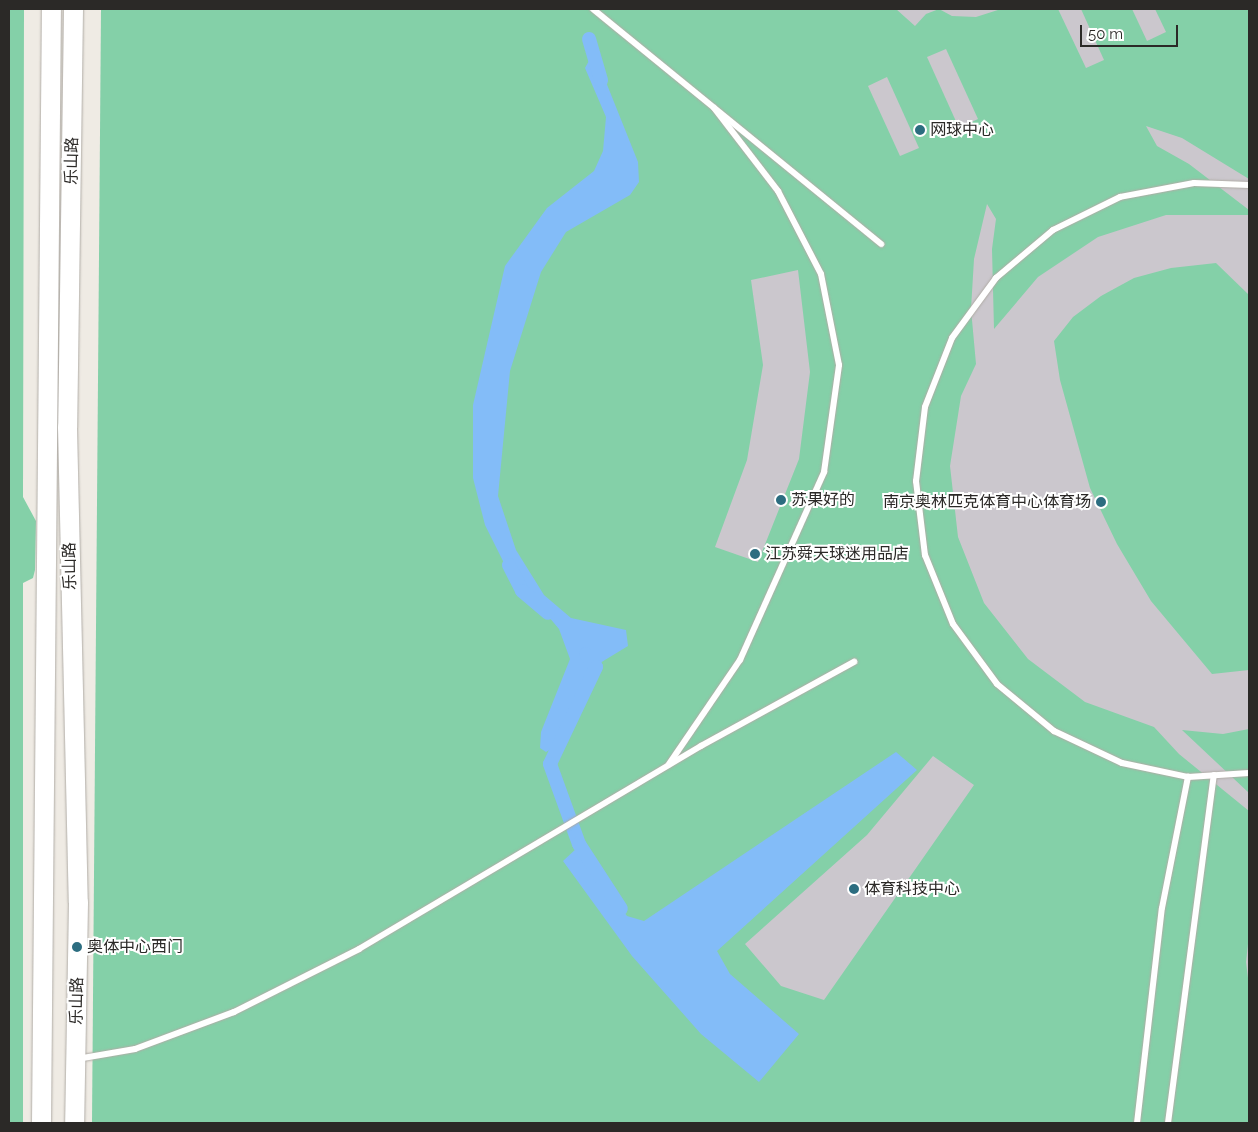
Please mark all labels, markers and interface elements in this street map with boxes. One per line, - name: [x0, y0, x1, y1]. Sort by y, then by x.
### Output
- scale bar: [1083, 15, 1180, 47]
- text: 50 m: [1088, 25, 1123, 43]
- place label: 网球中心: [930, 120, 994, 140]
- marker: 网球中心: [914, 124, 926, 136]
- street label: 乐山路: [62, 137, 82, 185]
- place label: 苏果好的: [791, 490, 855, 510]
- place label: 南京奥林匹克体育中心体育场: [883, 492, 1091, 512]
- marker: 苏果好的: [775, 494, 787, 506]
- marker: 南京奥林匹克体育中心体育场: [1095, 496, 1107, 508]
- street label: 乐山路: [60, 542, 80, 590]
- place label: 江苏舜天球迷用品店: [765, 544, 909, 564]
- marker: 江苏舜天球迷用品店: [749, 548, 761, 560]
- place label: 体育科技中心: [864, 879, 960, 899]
- marker: 体育科技中心: [848, 883, 860, 895]
- place label: 奥体中心西门: [87, 937, 183, 957]
- marker: 奥体中心西门: [71, 941, 83, 953]
- street label: 乐山路: [67, 977, 87, 1025]

